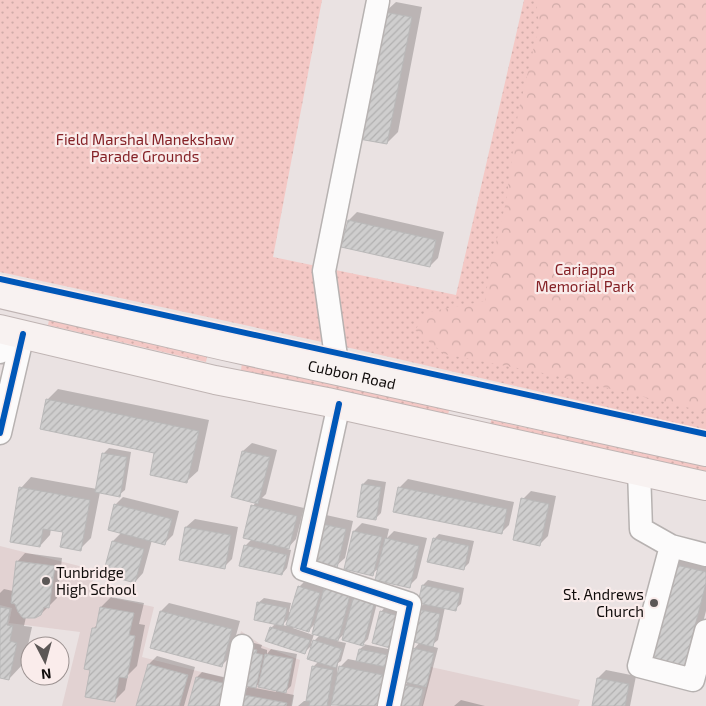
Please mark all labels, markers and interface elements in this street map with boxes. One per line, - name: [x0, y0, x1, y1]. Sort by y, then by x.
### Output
- park label: Field Marshal Manekshaw Parade Grounds: [56, 130, 234, 165]
- park label: Cariappa Memorial Park: [536, 260, 635, 295]
- street label: Cubbon Road: [306, 356, 398, 393]
- place label: Tunbridge High School: [56, 563, 137, 598]
- marker: Tunbridge High School: [40, 575, 52, 587]
- place label: St. Andrews Church: [563, 585, 644, 620]
- marker: St. Andrews Church: [648, 597, 660, 609]
- north arrow: [20, 636, 70, 686]
- text: N: [40, 665, 52, 683]

